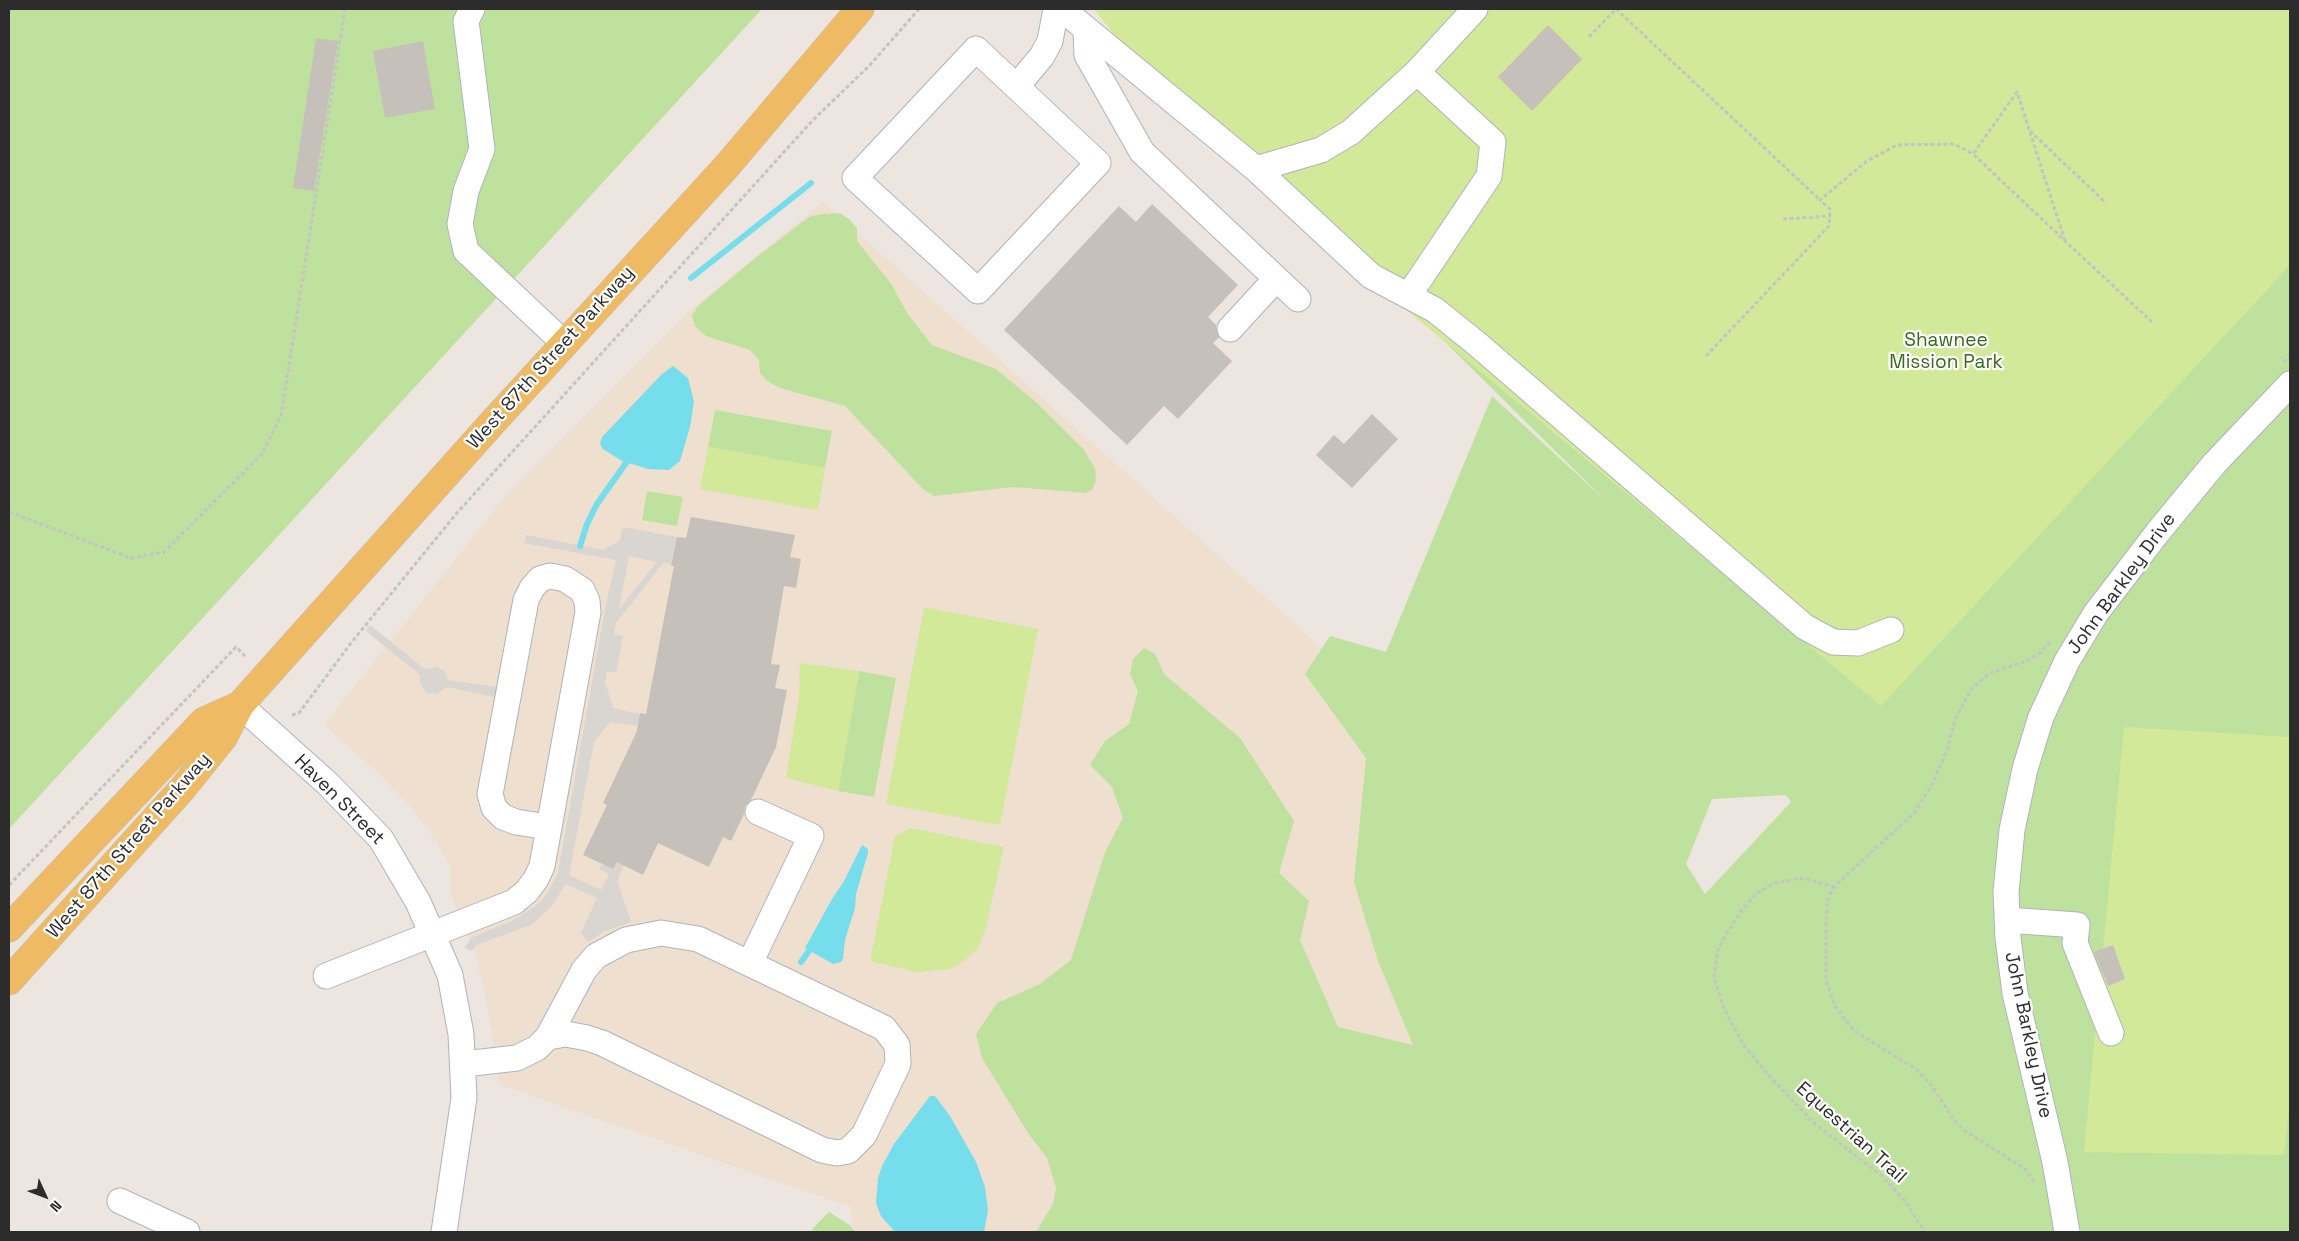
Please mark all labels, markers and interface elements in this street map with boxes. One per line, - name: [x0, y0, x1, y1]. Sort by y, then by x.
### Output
- street label: West 87th Street Parkway: [463, 262, 639, 454]
- park label: Shawnee Mission Park: [1889, 330, 2003, 374]
- street label: John Barkley Drive: [2063, 509, 2181, 659]
- street label: West 87th Street Parkway: [42, 749, 216, 943]
- street label: Haven Street: [289, 750, 389, 850]
- street label: John Barkley Drive: [1999, 950, 2057, 1120]
- street label: Equestrian Trail: [1791, 1078, 1911, 1188]
- north arrow: [20, 1171, 70, 1221]
- text: N: [46, 1197, 66, 1216]

